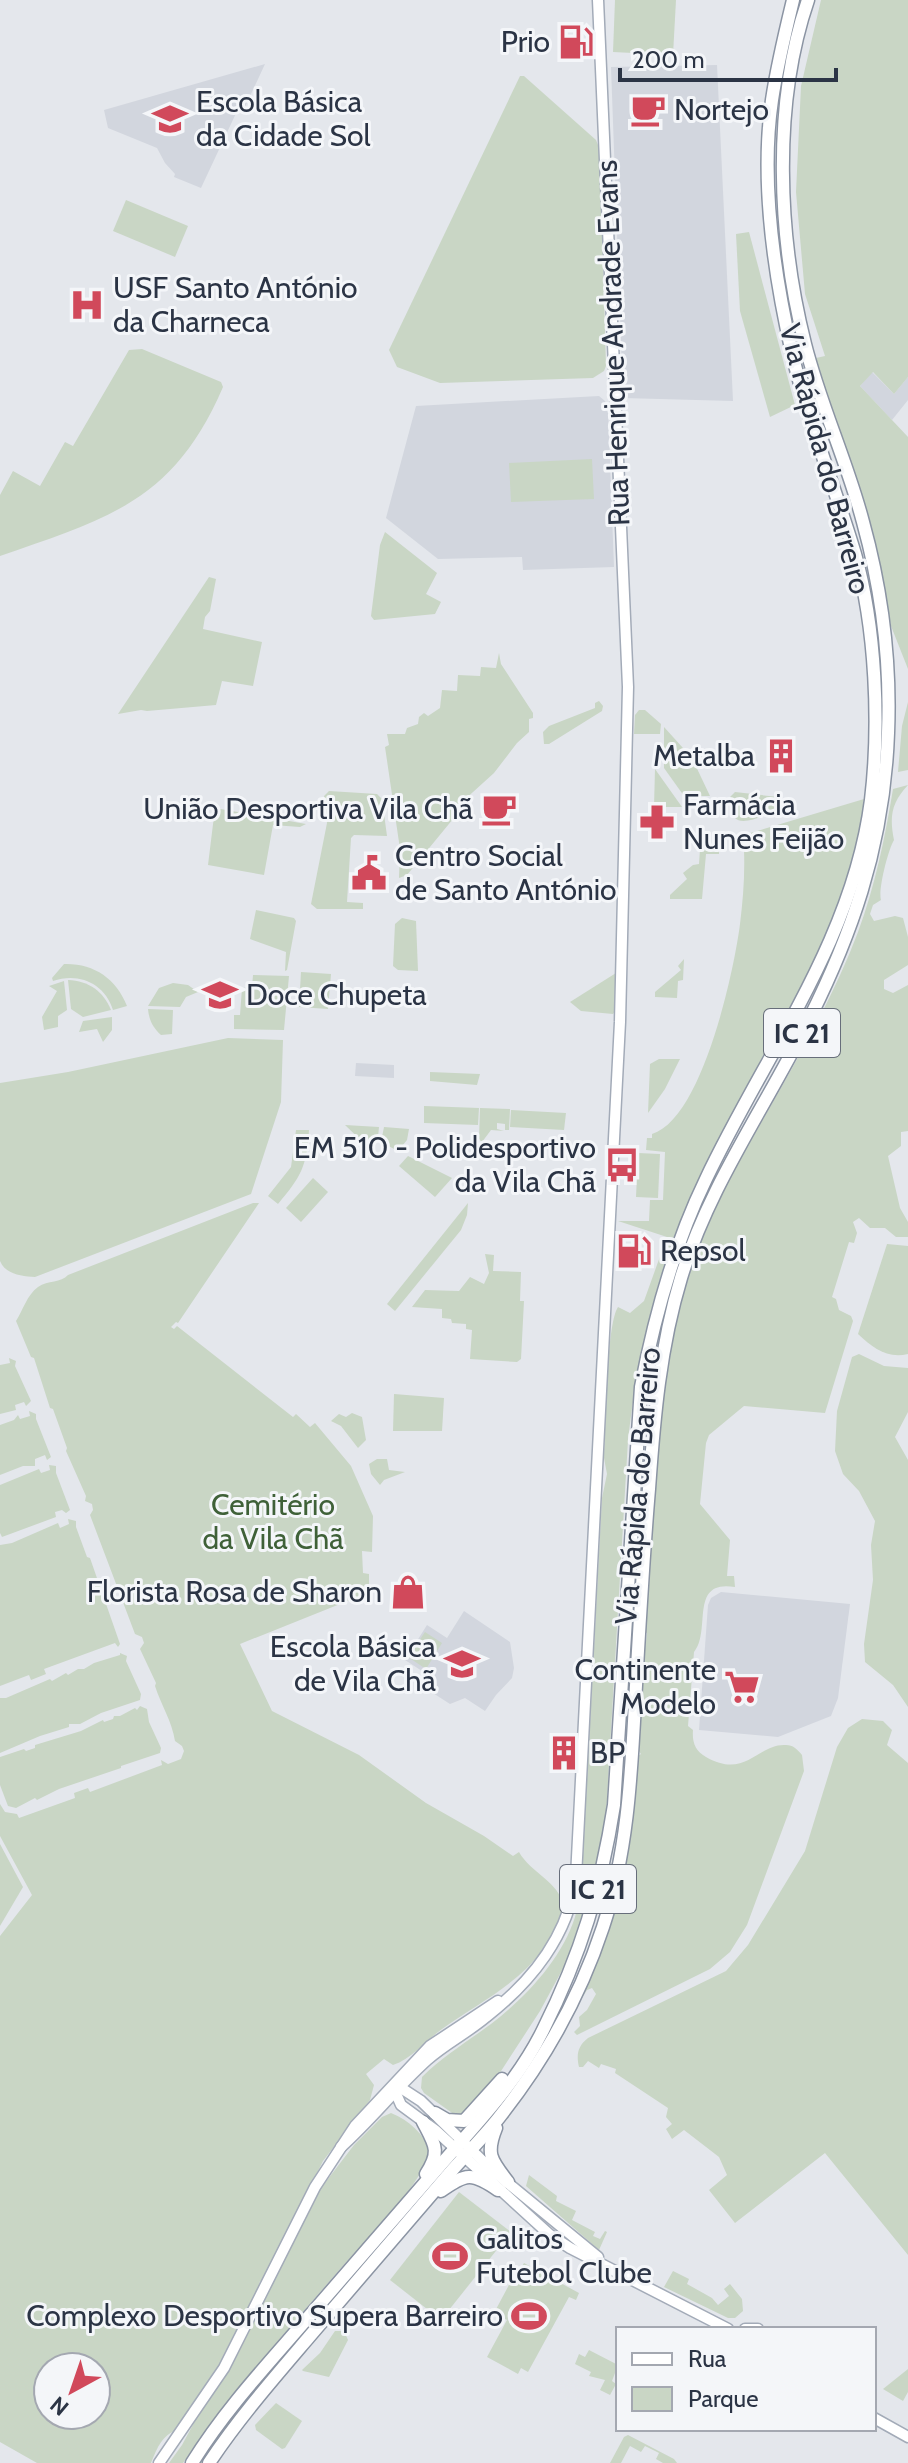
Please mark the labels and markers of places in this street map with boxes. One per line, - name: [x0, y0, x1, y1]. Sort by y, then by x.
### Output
- place label: Prio: [501, 23, 550, 60]
- fuel station icon: Prio: [557, 23, 595, 61]
- place label: Escola Básica da Cidade Sol: [196, 83, 370, 154]
- cafe icon: Nortejo: [629, 91, 667, 129]
- place label: Nortejo: [674, 91, 769, 128]
- school or university icon: Escola Básica da Cidade Sol: [151, 100, 189, 138]
- place label: USF Santo António da Charneca: [113, 269, 358, 340]
- hospital icon: USF Santo António da Charneca: [68, 286, 106, 324]
- place label: Metalba: [653, 737, 756, 774]
- building icon: Metalba: [762, 737, 800, 775]
- place label: Farmácia Nunes Feijão: [683, 786, 844, 857]
- place label: União Desportiva Vila Chã: [143, 790, 474, 827]
- cafe icon: União Desportiva Vila Chã: [480, 790, 518, 828]
- pharmacy icon: Farmácia Nunes Feijão: [638, 803, 676, 841]
- place label: Centro Social de Santo António: [395, 837, 617, 908]
- public building icon: Centro Social de Santo António: [350, 854, 388, 892]
- school or university icon: Doce Chupeta: [201, 976, 239, 1014]
- place label: Doce Chupeta: [246, 976, 427, 1013]
- place label: EM 510 - Polidesportivo da Vila Chã: [294, 1129, 597, 1200]
- bus stop icon: EM 510 - Polidesportivo da Vila Chã: [603, 1146, 641, 1184]
- fuel station icon: Repsol: [615, 1232, 653, 1270]
- place label: Repsol: [660, 1232, 746, 1269]
- place label: Florista Rosa de Sharon: [87, 1573, 382, 1610]
- shop icon: Florista Rosa de Sharon: [389, 1573, 427, 1611]
- place label: Escola Básica de Vila Chã: [270, 1628, 437, 1699]
- school or university icon: Escola Básica de Vila Chã: [443, 1645, 481, 1683]
- place label: Continente Modelo: [574, 1651, 716, 1722]
- supermarket icon: Continente Modelo: [723, 1668, 761, 1706]
- building icon: BP: [545, 1734, 583, 1772]
- place label: BP: [590, 1734, 625, 1771]
- place label: Galitos Futebol Clube: [476, 2220, 652, 2291]
- sports icon: Galitos Futebol Clube: [431, 2237, 469, 2275]
- place label: Complexo Desportivo Supera Barreiro: [26, 2297, 503, 2334]
- sports icon: Complexo Desportivo Supera Barreiro: [510, 2297, 548, 2335]

